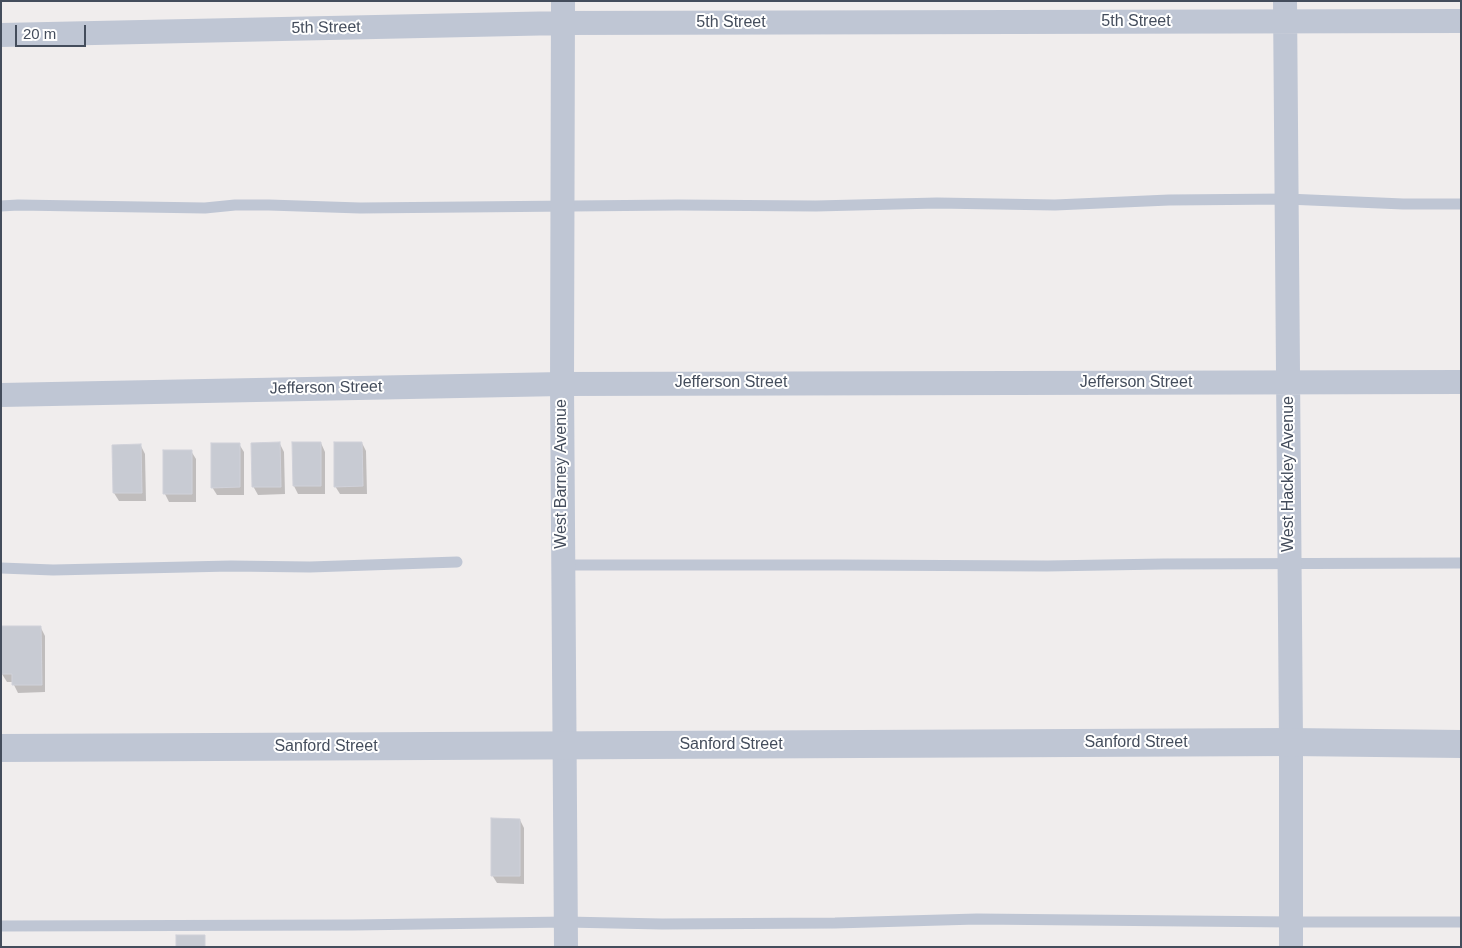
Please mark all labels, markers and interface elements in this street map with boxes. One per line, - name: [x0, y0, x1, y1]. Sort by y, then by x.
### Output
- street label: 5th Street: [1101, 12, 1171, 32]
- street label: 5th Street: [696, 13, 766, 33]
- scale bar: [18, 15, 89, 47]
- street label: 5th Street: [291, 18, 361, 38]
- text: 20 m: [23, 25, 56, 42]
- street label: Jefferson Street: [675, 373, 787, 393]
- street label: Jefferson Street: [1080, 373, 1192, 393]
- street label: Jefferson Street: [270, 377, 382, 399]
- street label: West Hackley Avenue: [1279, 396, 1299, 552]
- street label: West Barney Avenue: [552, 399, 572, 549]
- street label: Sanford Street: [1084, 733, 1188, 753]
- street label: Sanford Street: [679, 735, 783, 755]
- street label: Sanford Street: [274, 737, 378, 757]

